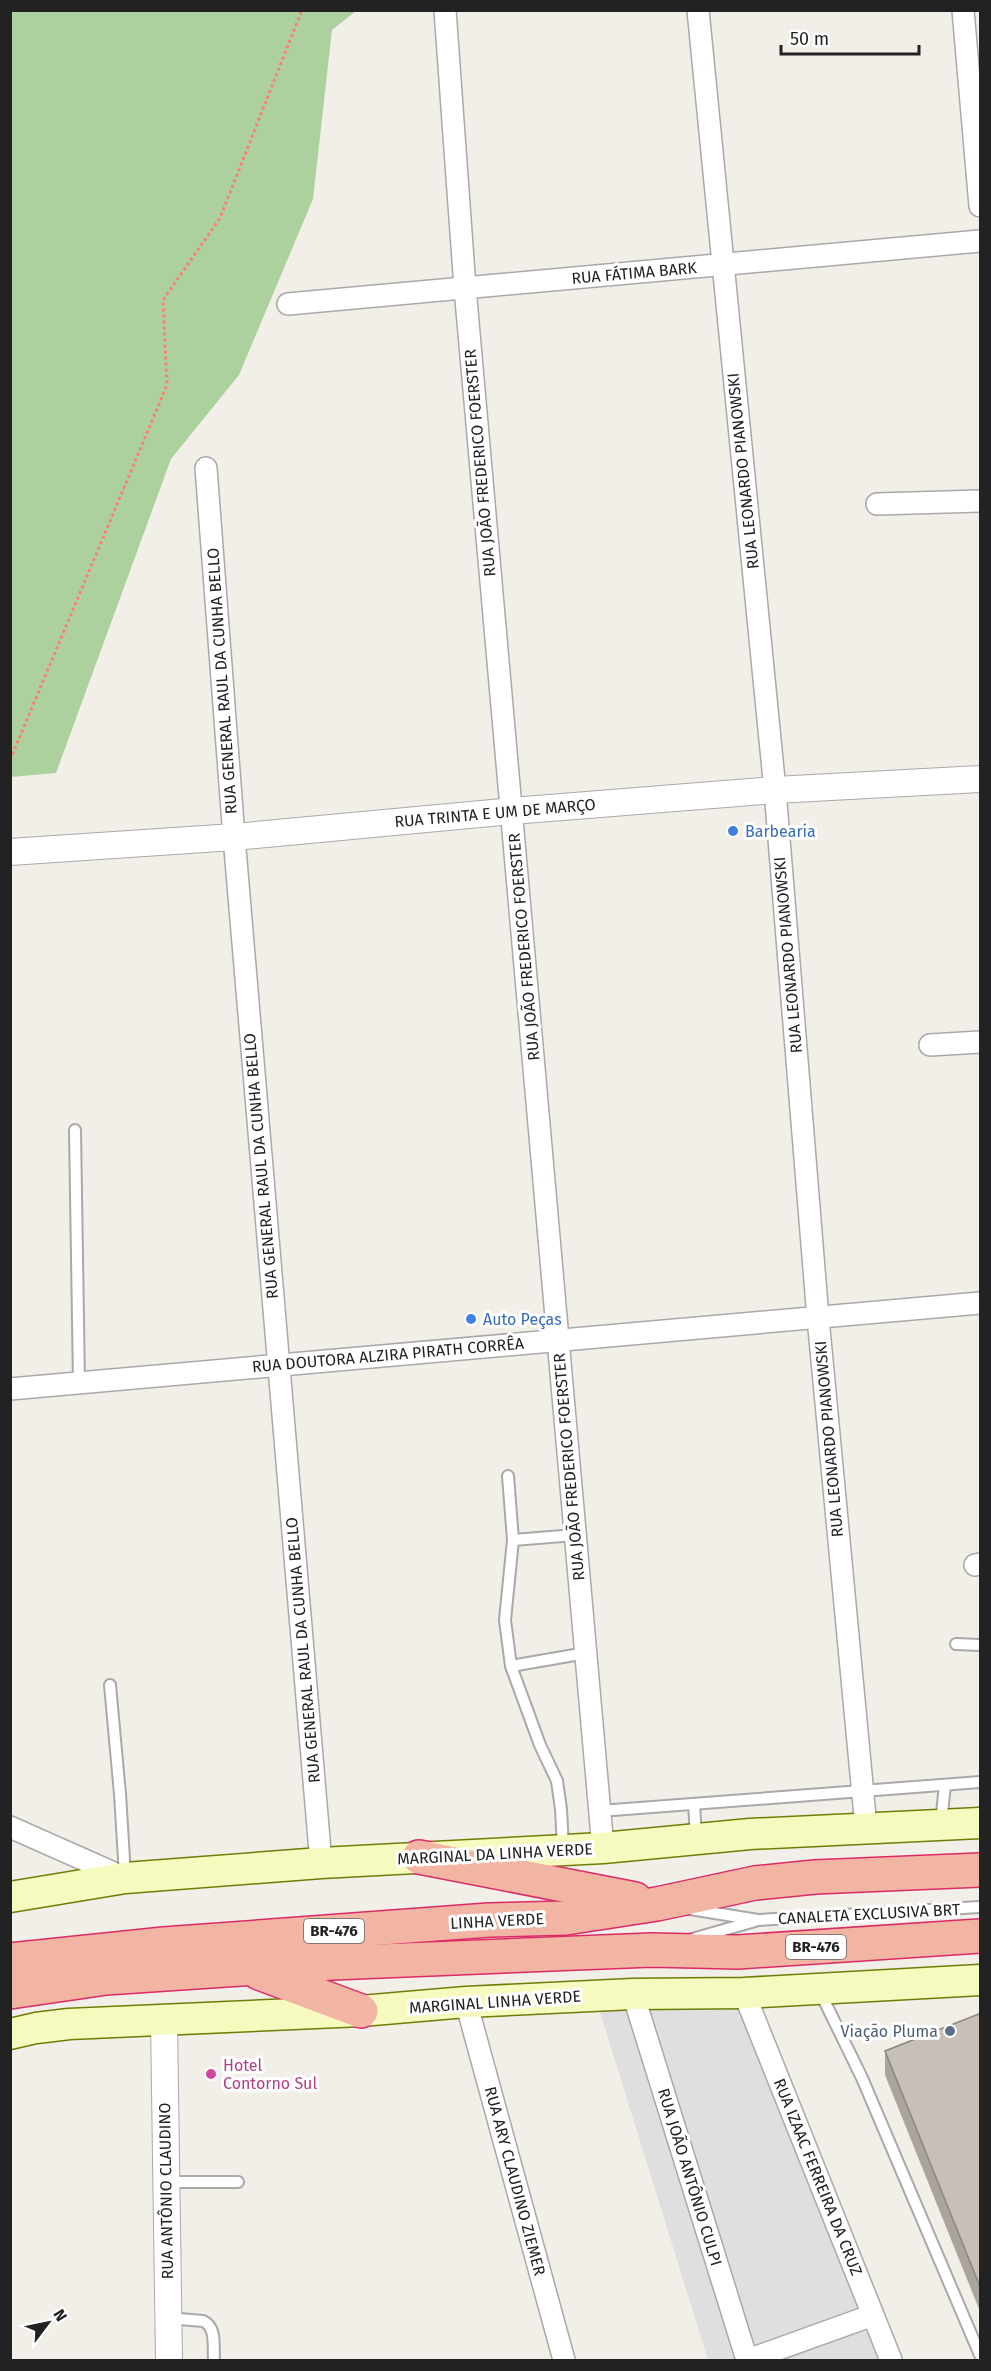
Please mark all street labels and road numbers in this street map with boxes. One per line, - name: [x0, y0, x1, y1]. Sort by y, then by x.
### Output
- street label: RUA FÁTIMA BARK: [571, 257, 698, 288]
- street label: RUA JOÃO FREDERICO FOERSTER: [461, 348, 499, 578]
- street label: RUA LEONARDO PIANOWSKI: [723, 372, 763, 570]
- street label: RUA GENERAL RAUL DA CUNHA BELLO: [203, 547, 241, 815]
- street label: RUA TRINTA E UM DE MARÇO: [394, 795, 596, 832]
- street label: RUA JOÃO FREDERICO FOERSTER: [505, 832, 543, 1062]
- street label: RUA LEONARDO PIANOWSKI: [770, 856, 806, 1054]
- street label: RUA GENERAL RAUL DA CUNHA BELLO: [240, 1032, 282, 1300]
- street label: RUA DOUTORA ALZIRA PIRATH CORRÊA: [251, 1333, 526, 1376]
- street label: RUA LEONARDO PIANOWSKI: [811, 1340, 847, 1538]
- street label: RUA JOÃO FREDERICO FOERSTER: [550, 1352, 588, 1582]
- street label: RUA GENERAL RAUL DA CUNHA BELLO: [282, 1516, 324, 1784]
- street label: MARGINAL DA LINHA VERDE: [397, 1839, 593, 1869]
- street label: CANALETA EXCLUSIVA BRT: [777, 1900, 961, 1928]
- street label: LINHA VERDE: [450, 1909, 544, 1933]
- road number: BR-476: [304, 1919, 364, 1943]
- road number: BR-476: [786, 1935, 846, 1959]
- street label: MARGINAL LINHA VERDE: [408, 1987, 582, 2017]
- street label: RUA IZAAC FERREIRA DA CRUZ: [770, 2076, 866, 2278]
- street label: RUA ARY CLAUDINO ZIEMER: [481, 2084, 549, 2278]
- street label: RUA JOÃO ANTÔNIO CULPI: [654, 2086, 727, 2268]
- street label: RUA ANTÔNIO CLAUDINO: [154, 2102, 177, 2280]

